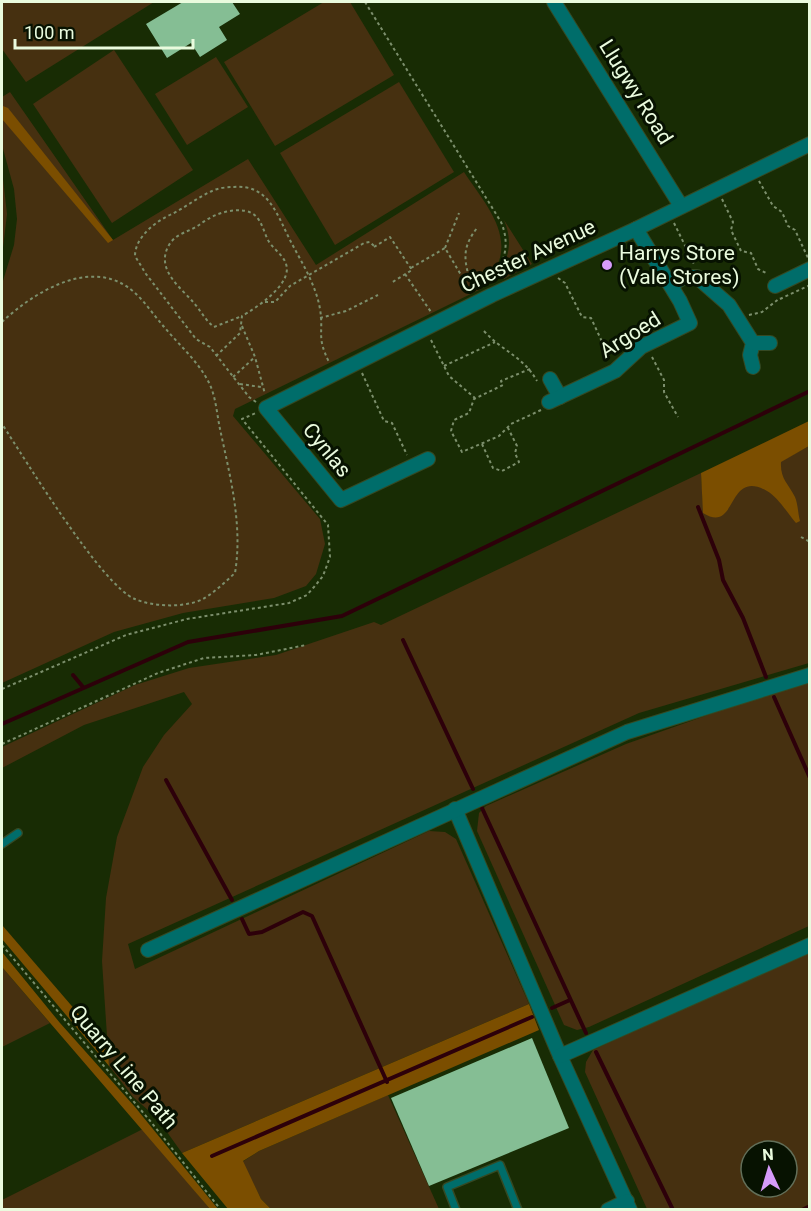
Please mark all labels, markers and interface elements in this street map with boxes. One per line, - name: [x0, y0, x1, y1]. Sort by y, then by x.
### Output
- scale bar: [15, 12, 194, 50]
- text: 100 m: [24, 22, 75, 43]
- street label: Llugwy Road: [594, 35, 678, 149]
- street label: Chester Avenue: [457, 214, 599, 298]
- place label: Harrys Store (Vale Stores): [619, 241, 739, 289]
- marker: Harrys Store (Vale Stores): [600, 258, 614, 272]
- street label: Argoed: [595, 307, 665, 363]
- street label: Cynlas: [298, 418, 356, 482]
- street label: Quarry Line Path: [65, 1000, 183, 1134]
- north arrow: [739, 1139, 799, 1199]
- text: N: [762, 1145, 774, 1164]

